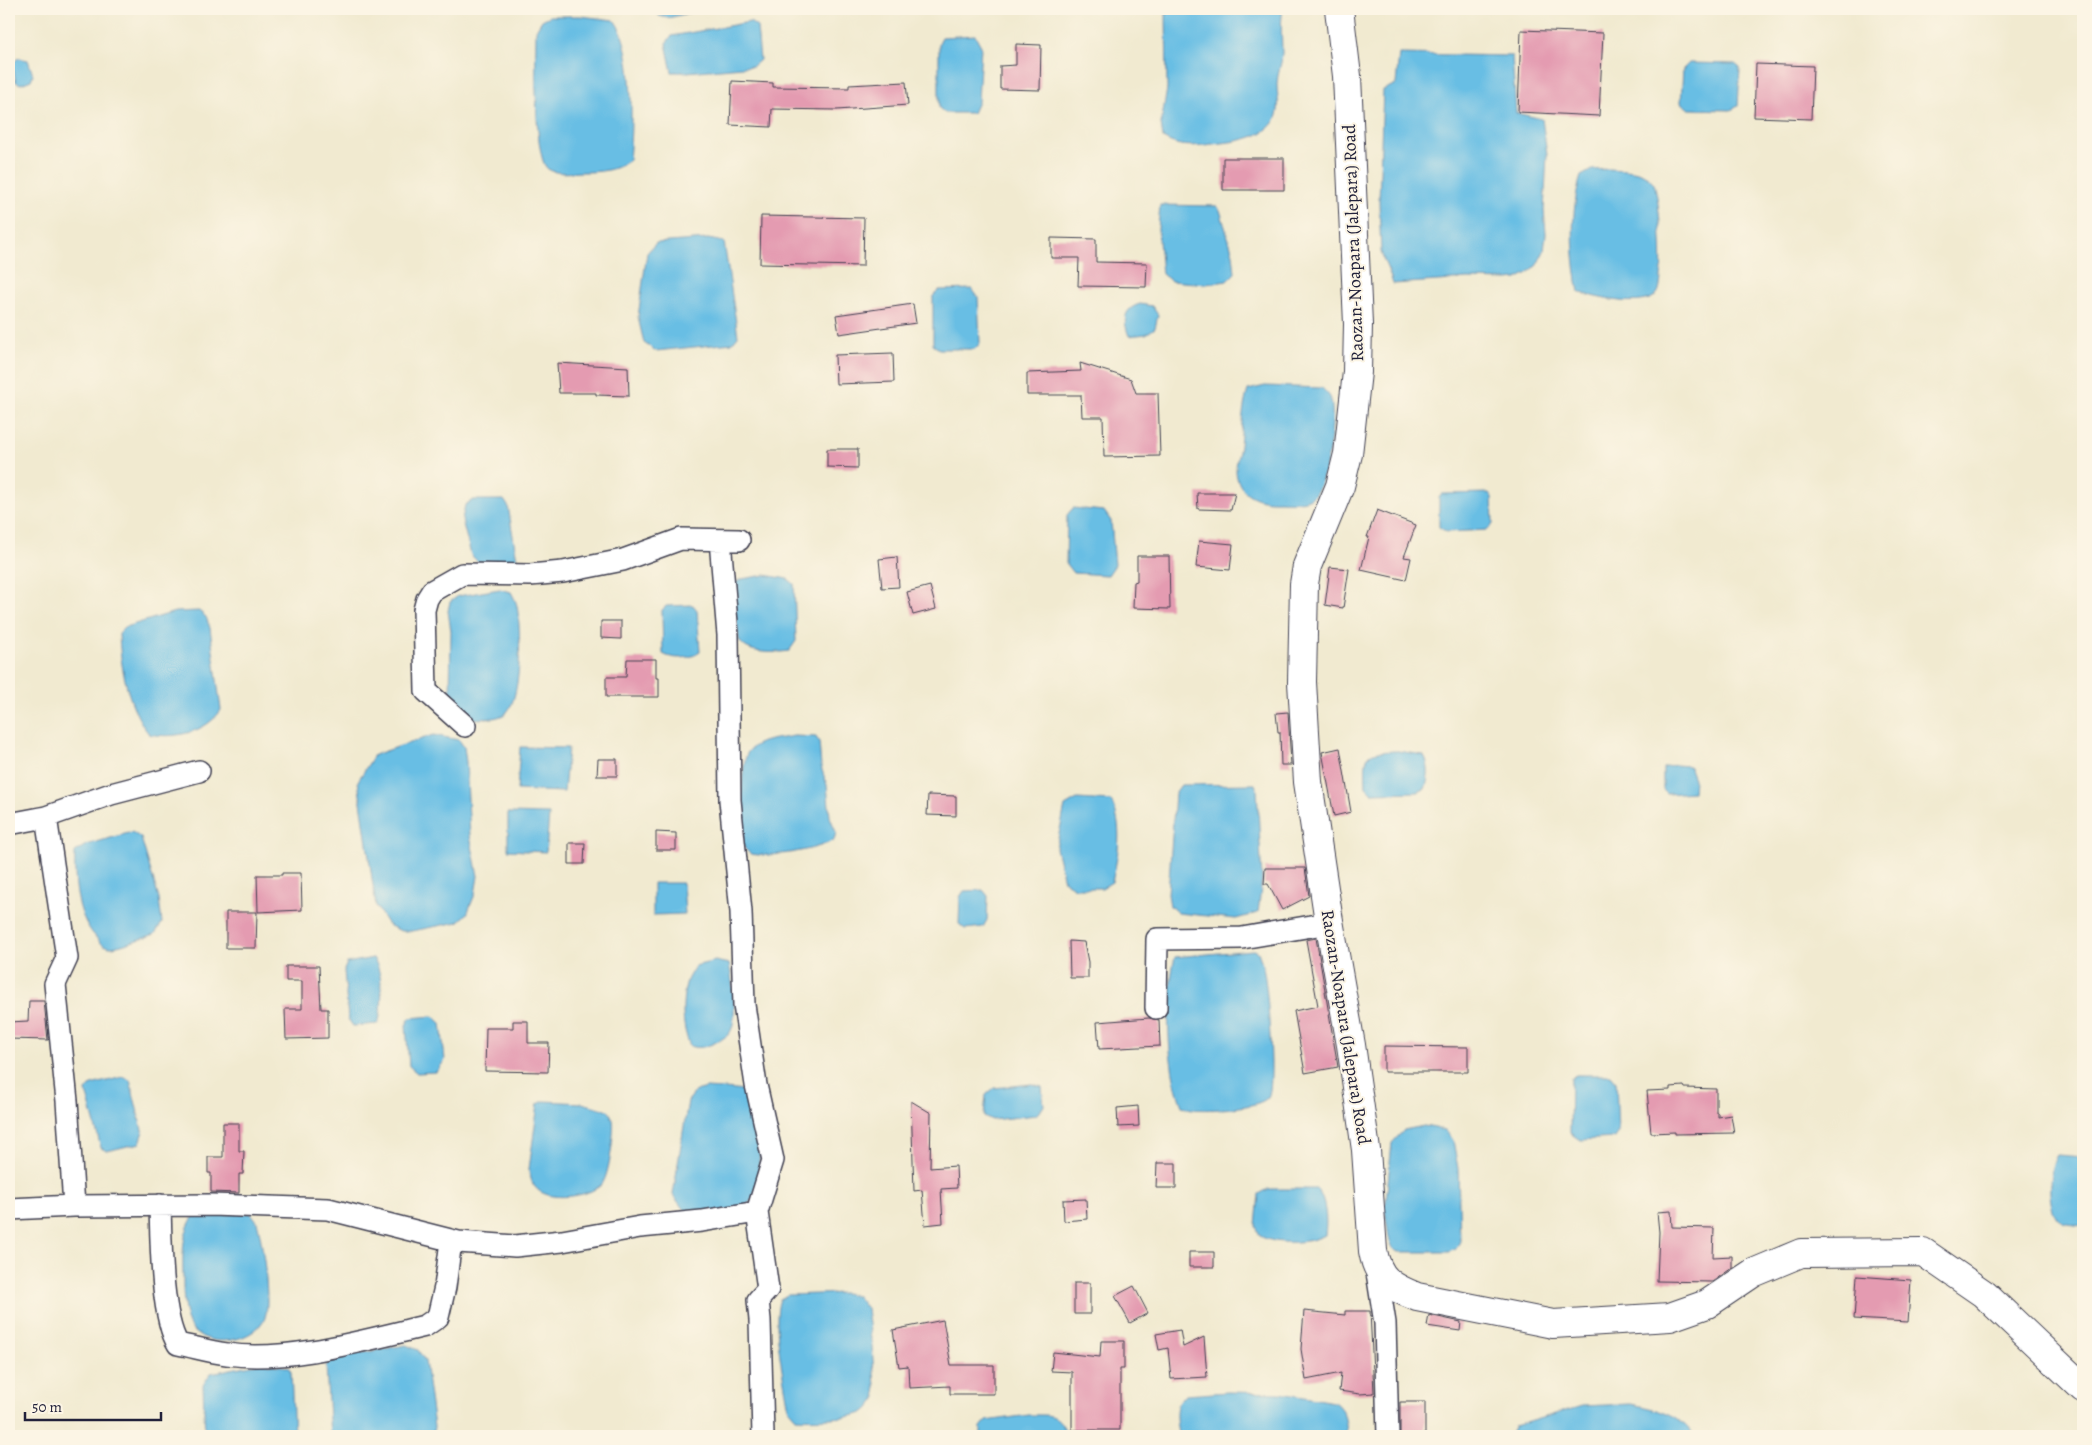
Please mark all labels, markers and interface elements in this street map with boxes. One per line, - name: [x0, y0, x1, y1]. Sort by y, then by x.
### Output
- street label: Raozan-Noapara (Jalepara) Road: [1337, 124, 1369, 362]
- street label: Raozan-Noapara (Jalepara) Road: [1316, 908, 1376, 1146]
- scale bar: [25, 1390, 161, 1422]
- text: 50 m: [32, 1397, 62, 1417]

